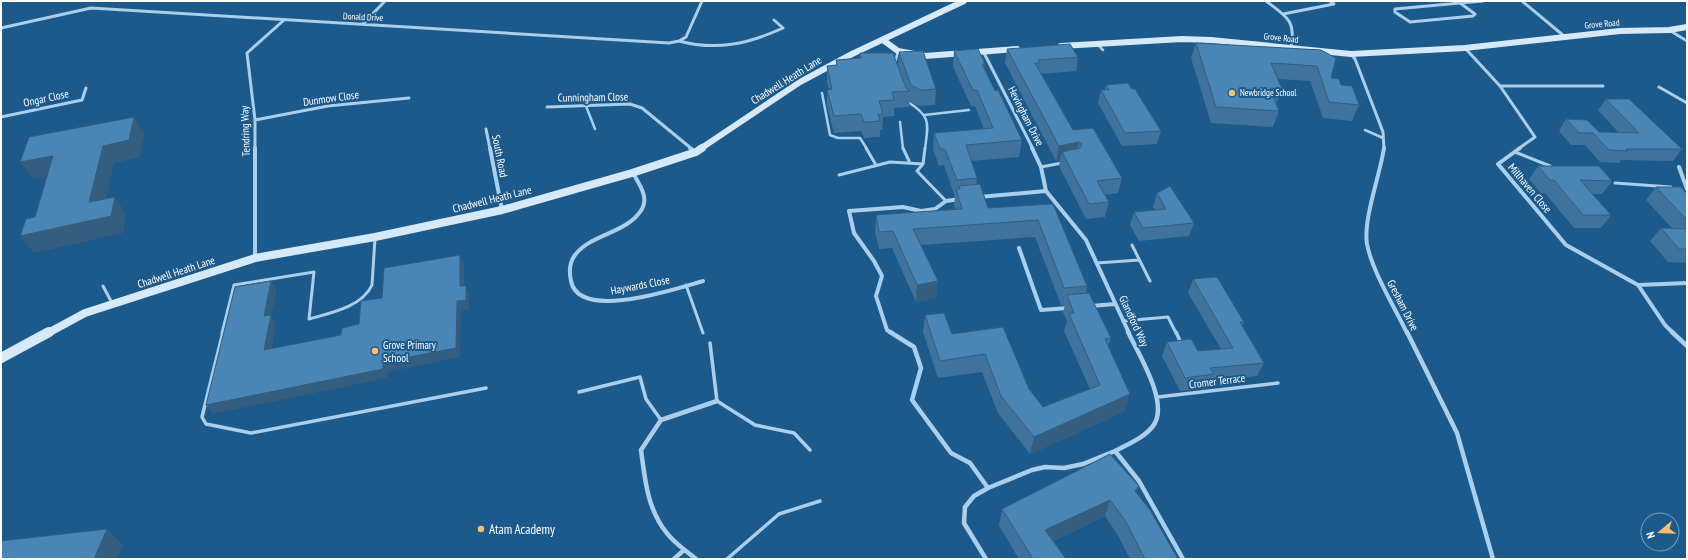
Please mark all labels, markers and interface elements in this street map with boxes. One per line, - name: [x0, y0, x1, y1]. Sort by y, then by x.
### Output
- street label: Donald Drive: [343, 10, 384, 23]
- street label: Grove Road: [1584, 16, 1620, 31]
- street label: Grove Road: [1263, 30, 1299, 45]
- street label: Chadwell Heath Lane: [748, 52, 824, 107]
- street label: Hevingham Drive: [1005, 84, 1047, 149]
- street label: Ongar Close: [22, 86, 70, 110]
- street label: Dunmow Close: [302, 87, 360, 109]
- place label: Newbridge School: [1240, 87, 1297, 98]
- marker: Newbridge School: [1227, 88, 1237, 98]
- street label: Cunningham Close: [558, 89, 629, 105]
- street label: Tendring Way: [237, 105, 253, 157]
- street label: South Road: [489, 133, 511, 179]
- street label: Millhaven Close: [1505, 160, 1555, 216]
- street label: Chadwell Heath Lane: [451, 182, 533, 216]
- street label: Chadwell Heath Lane: [135, 253, 217, 291]
- street label: Haywards Close: [609, 272, 671, 298]
- street label: Gresham Drive: [1384, 277, 1422, 333]
- street label: Glandford Way: [1116, 293, 1152, 350]
- place label: Grove Primary School: [383, 338, 437, 365]
- marker: Grove Primary School: [370, 346, 380, 356]
- street label: Cromer Terrace: [1188, 371, 1246, 391]
- north arrow: [1640, 512, 1680, 552]
- place label: Atam Academy: [489, 521, 555, 538]
- marker: Atam Academy: [476, 524, 486, 534]
- text: N: [1643, 530, 1658, 540]

